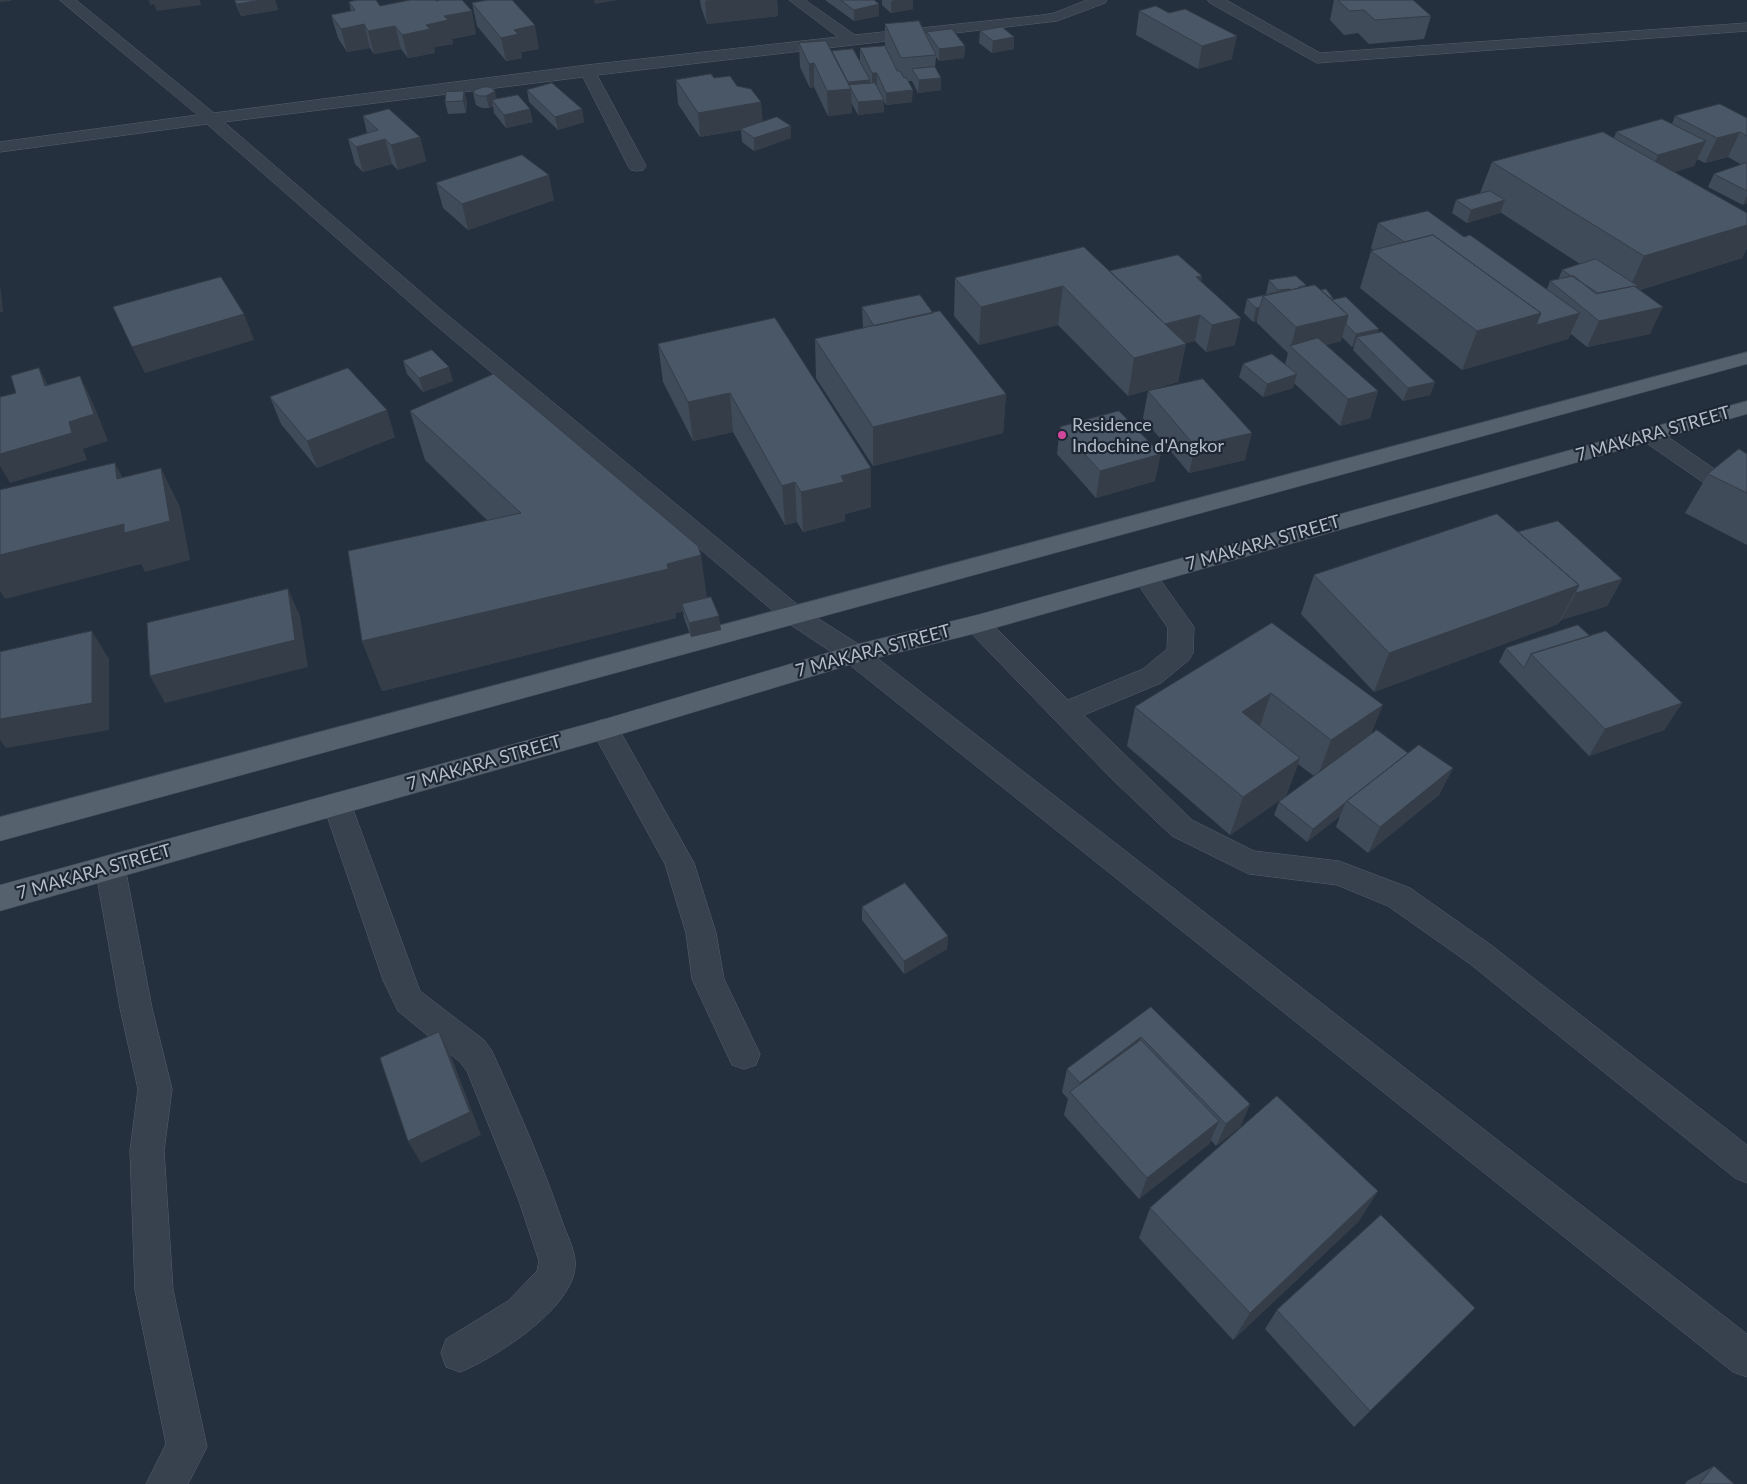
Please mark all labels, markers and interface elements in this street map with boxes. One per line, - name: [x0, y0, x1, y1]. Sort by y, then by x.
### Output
- street label: 7 MAKARA STREET: [1573, 402, 1733, 466]
- place label: Residence Indochine d'Angkor: [1072, 414, 1224, 456]
- marker: Residence Indochine d'Angkor: [1056, 429, 1068, 441]
- street label: 7 MAKARA STREET: [1183, 511, 1343, 575]
- street label: 7 MAKARA STREET: [793, 620, 953, 682]
- street label: 7 MAKARA STREET: [404, 731, 564, 795]
- street label: 7 MAKARA STREET: [14, 840, 174, 904]

